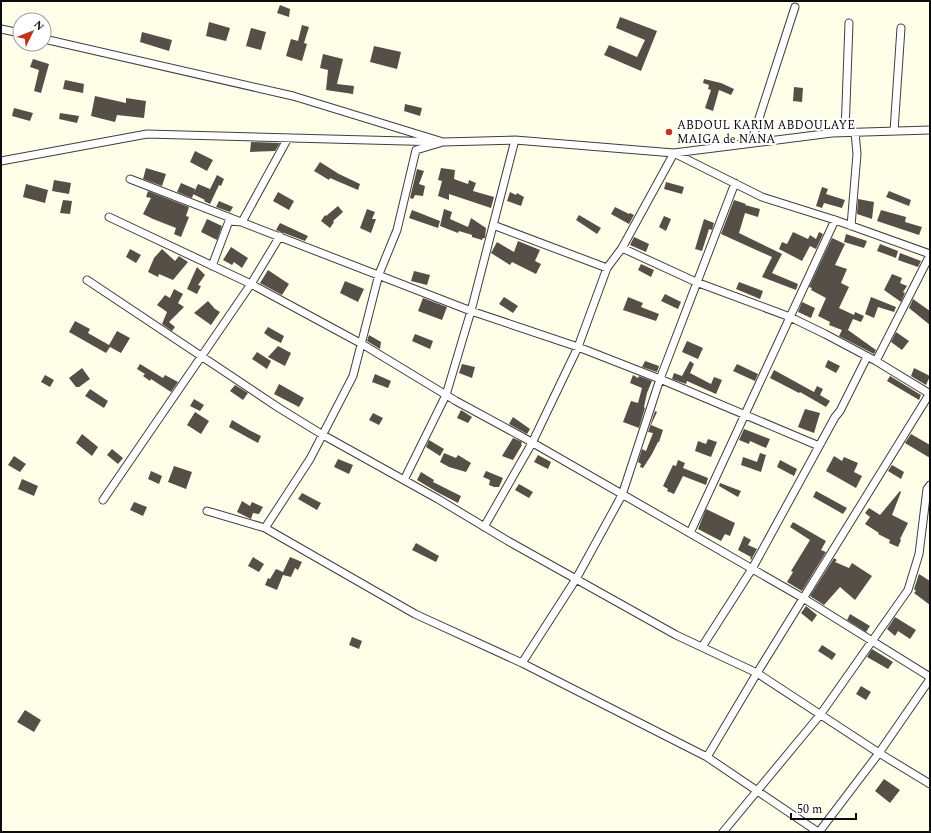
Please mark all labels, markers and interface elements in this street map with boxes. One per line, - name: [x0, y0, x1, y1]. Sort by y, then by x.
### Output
- north arrow: [12, 12, 52, 52]
- text: N: [30, 16, 48, 35]
- place label: ABDOUL KARIM ABDOULAYE MAIGA de NANA: [677, 116, 855, 149]
- marker: ABDOUL KARIM ABDOULAYE MAIGA de NANA: [664, 127, 674, 137]
- scale bar: [791, 795, 856, 821]
- text: 50 m: [797, 800, 822, 819]

